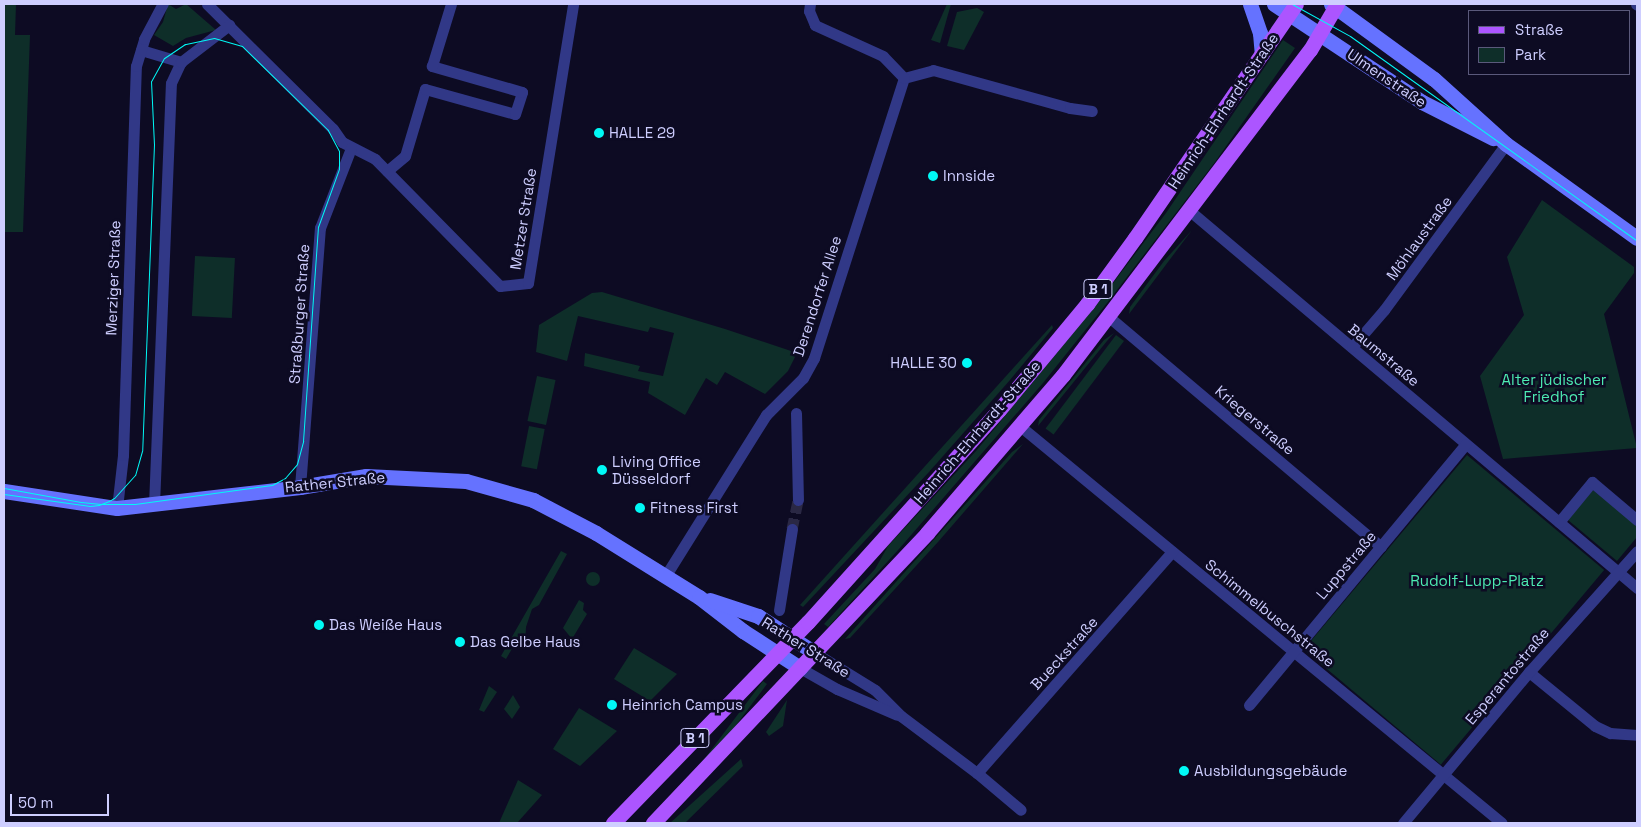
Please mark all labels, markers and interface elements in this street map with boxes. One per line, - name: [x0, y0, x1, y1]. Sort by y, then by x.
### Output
- legend: [1468, 10, 1631, 75]
- text: Straße: [1515, 20, 1563, 39]
- street label: Heinrich-Ehrhardt-Straße: [1164, 30, 1282, 192]
- street label: Ulmenstraße: [1344, 45, 1430, 111]
- text: Park: [1515, 45, 1546, 64]
- place label: HALLE 29: [609, 124, 675, 142]
- marker: HALLE 29: [593, 127, 605, 139]
- street label: Metzer Straße: [506, 167, 540, 271]
- place label: Innside: [943, 167, 995, 185]
- marker: Innside: [927, 170, 939, 182]
- street label: Möhlaustraße: [1382, 192, 1456, 284]
- street label: Merziger Straße: [102, 220, 124, 336]
- street label: Derendorfer Allee: [789, 233, 845, 359]
- street label: Straßburger Straße: [285, 243, 313, 385]
- road number: B 1: [1083, 278, 1113, 300]
- street label: Baumstraße: [1345, 320, 1423, 390]
- place label: HALLE 30: [890, 354, 957, 372]
- street label: Heinrich-Ehrhardt-Straße: [910, 357, 1044, 507]
- marker: HALLE 30: [961, 357, 973, 369]
- park label: Alter jüdischer Friedhof: [1502, 370, 1606, 405]
- street label: Kriegerstraße: [1212, 382, 1298, 458]
- place label: Living Office Düsseldorf: [612, 452, 701, 487]
- marker: Living Office Düsseldorf: [596, 464, 608, 476]
- street label: Rather Straße: [284, 468, 386, 496]
- place label: Fitness First: [650, 499, 738, 517]
- marker: Fitness First: [634, 502, 646, 514]
- street label: Luppstraße: [1312, 527, 1380, 603]
- street label: Schimmelbuschstraße: [1202, 555, 1338, 671]
- park label: Rudolf-Lupp-Platz: [1410, 572, 1544, 590]
- street label: Rather Straße: [759, 613, 853, 681]
- street label: Bueckstraße: [1027, 613, 1101, 693]
- place label: Das Weiße Haus: [329, 616, 442, 634]
- marker: Das Weiße Haus: [313, 619, 325, 631]
- street label: Esperantostraße: [1461, 624, 1553, 728]
- place label: Das Gelbe Haus: [470, 633, 580, 651]
- marker: Das Gelbe Haus: [454, 636, 466, 648]
- place label: Heinrich Campus: [622, 696, 743, 714]
- marker: Heinrich Campus: [606, 699, 618, 711]
- road number: B 1: [680, 726, 710, 750]
- place label: Ausbildungsgebäude: [1194, 762, 1347, 780]
- marker: Ausbildungsgebäude: [1178, 765, 1190, 777]
- scale bar: [12, 784, 111, 816]
- text: 50 m: [18, 793, 53, 812]

